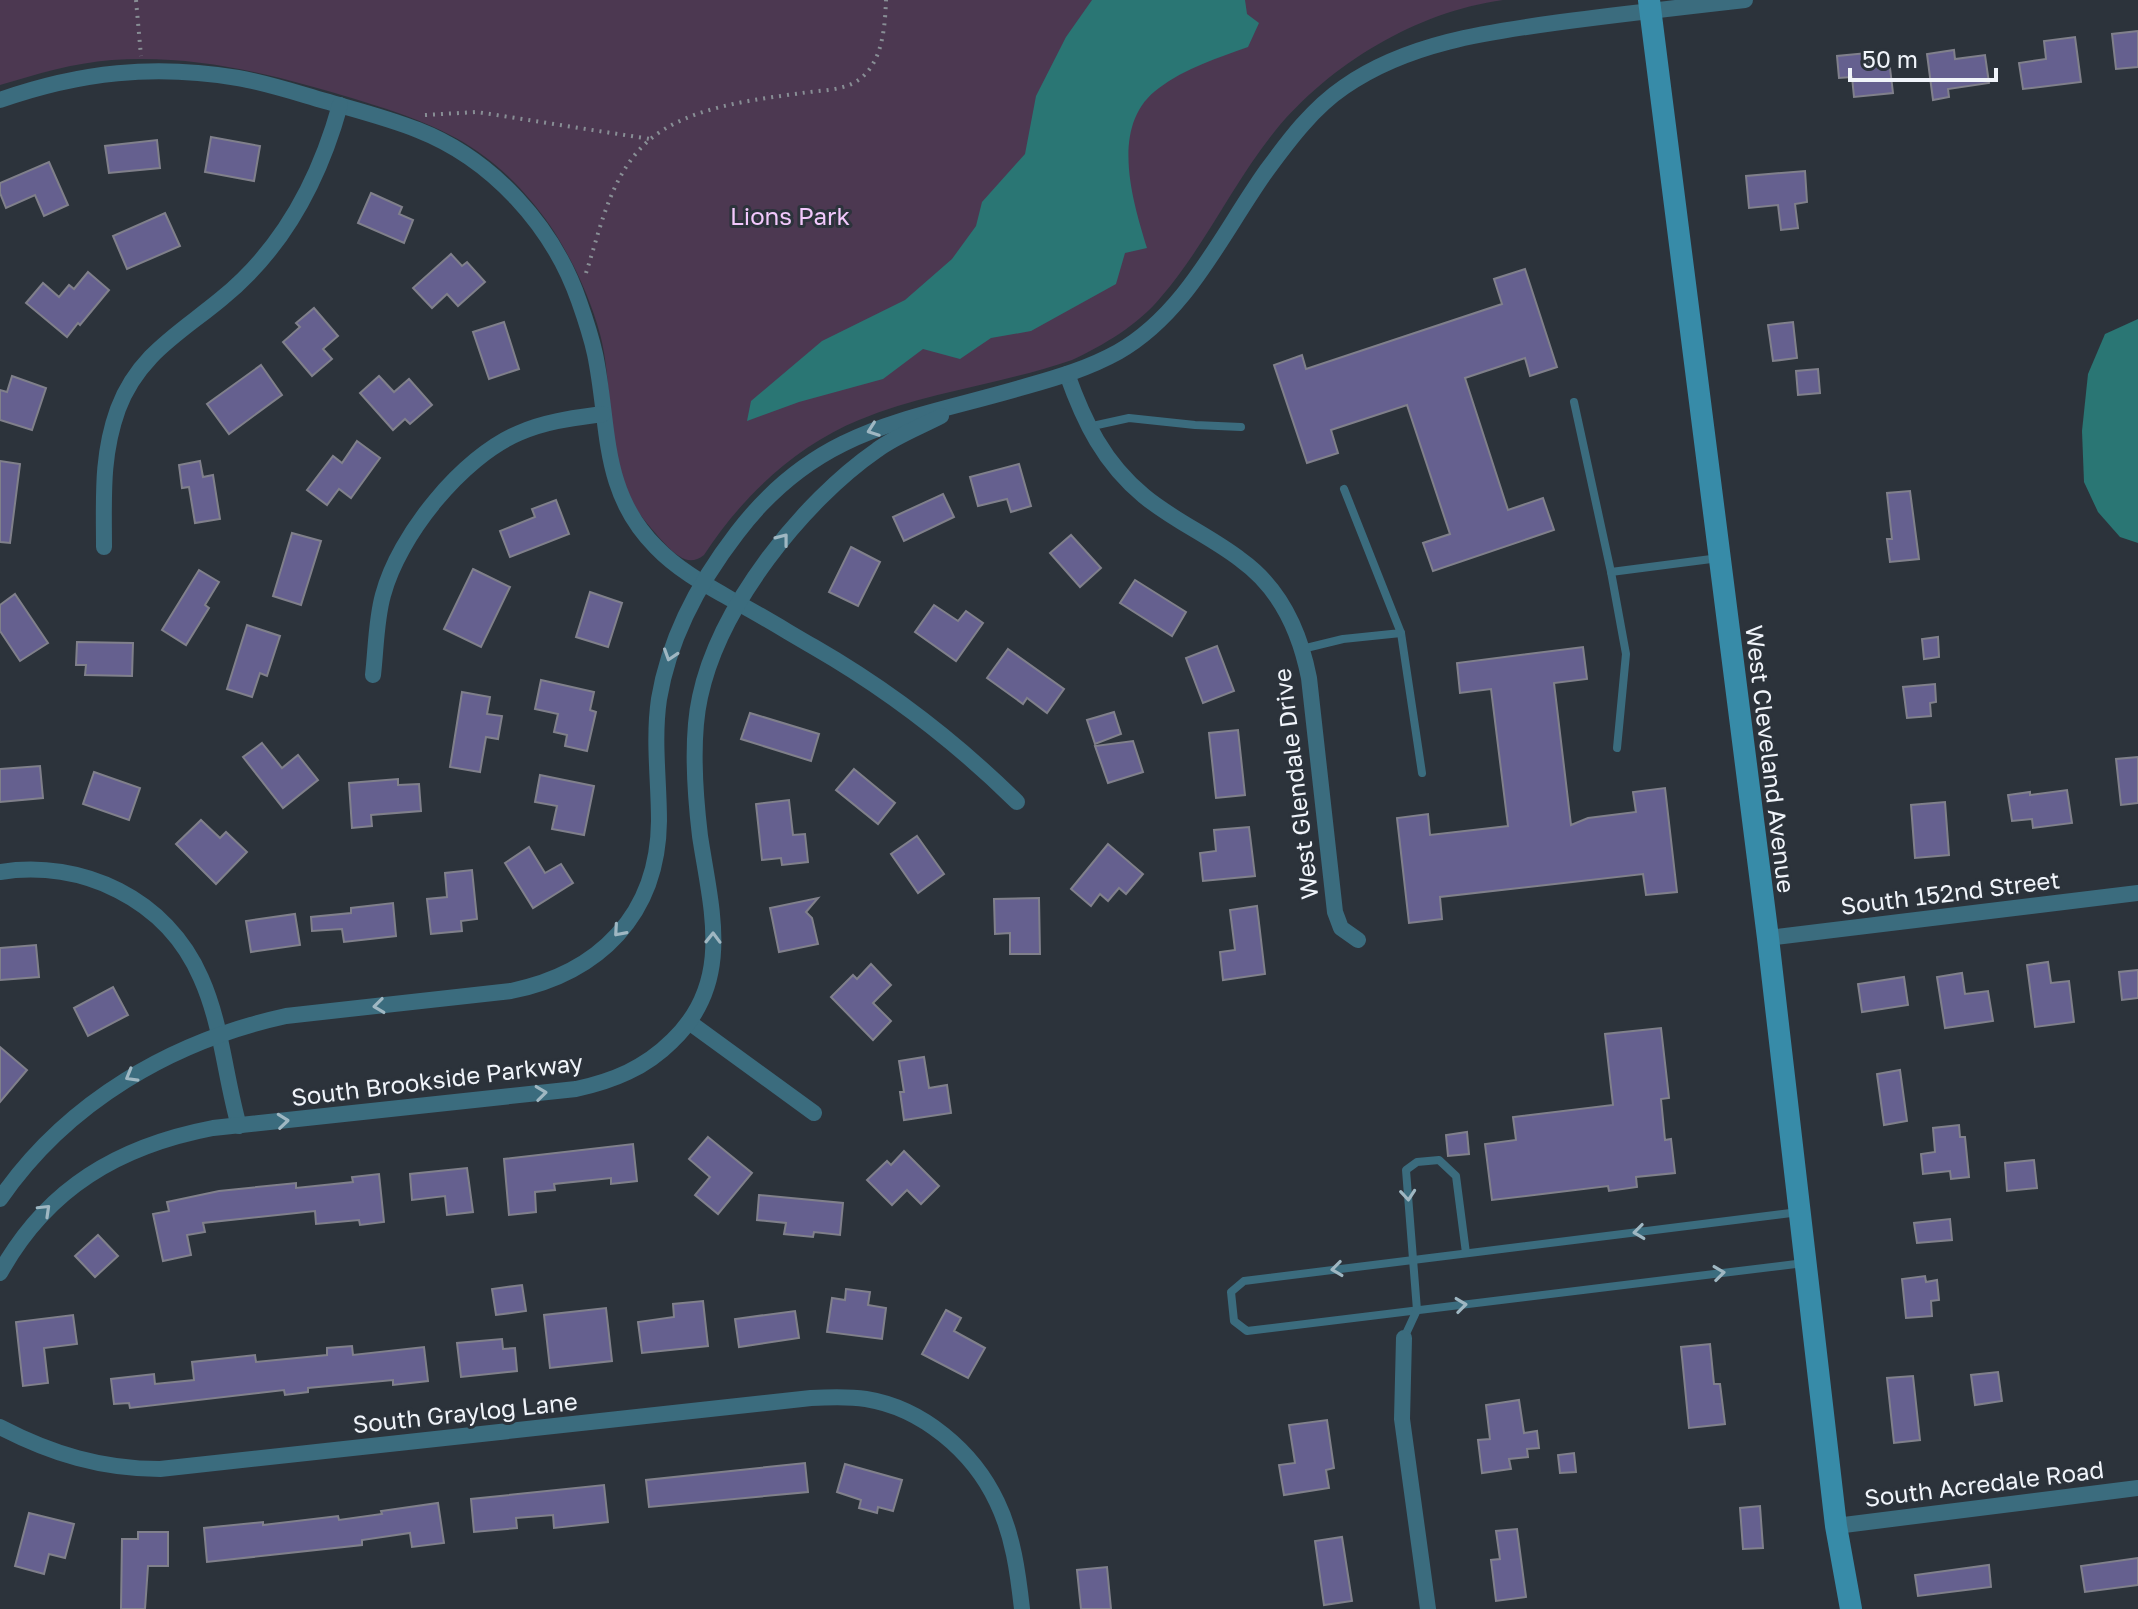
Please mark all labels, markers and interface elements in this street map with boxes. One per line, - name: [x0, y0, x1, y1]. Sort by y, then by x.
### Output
- scale bar: [1850, 32, 1996, 82]
- text: 50 m: [1862, 44, 1918, 73]
- park label: Lions Park: [730, 201, 850, 230]
- one-way arrow: [867, 420, 881, 437]
- one-way arrow: [774, 533, 788, 548]
- street label: West Cleveland Avenue: [1740, 623, 1802, 895]
- one-way arrow: [663, 647, 679, 661]
- street label: West Glendale Drive: [1266, 667, 1324, 901]
- street label: South 152nd Street: [1839, 864, 2061, 920]
- one-way arrow: [615, 922, 629, 937]
- one-way arrow: [705, 931, 722, 944]
- one-way arrow: [372, 997, 386, 1014]
- street label: South Brookside Parkway: [289, 1047, 585, 1111]
- one-way arrow: [125, 1066, 140, 1082]
- one-way arrow: [534, 1085, 548, 1102]
- one-way arrow: [277, 1113, 290, 1130]
- one-way arrow: [1400, 1189, 1417, 1202]
- one-way arrow: [36, 1205, 50, 1220]
- one-way arrow: [1632, 1223, 1645, 1240]
- one-way arrow: [1330, 1261, 1343, 1278]
- one-way arrow: [1713, 1265, 1726, 1282]
- one-way arrow: [1455, 1296, 1468, 1313]
- street label: South Graylog Lane: [351, 1386, 579, 1438]
- street label: South Acredale Road: [1863, 1454, 2105, 1512]

